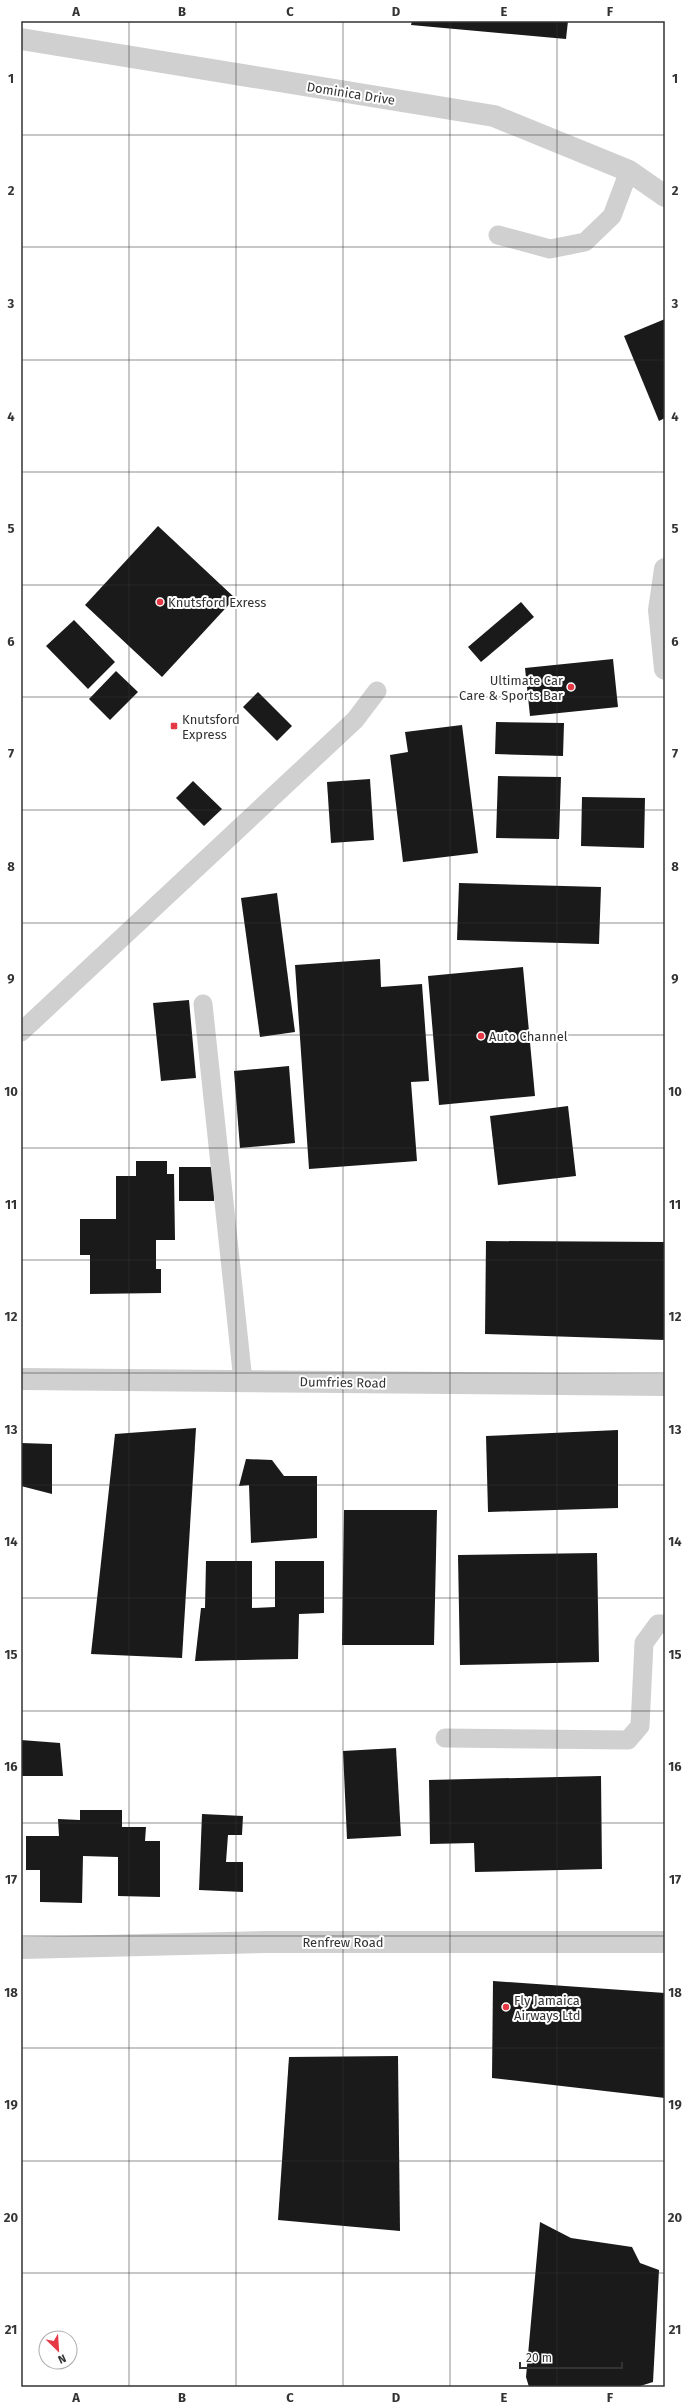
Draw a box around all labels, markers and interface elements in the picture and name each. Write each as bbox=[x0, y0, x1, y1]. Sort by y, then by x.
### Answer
text: A bbox=[71, 4, 80, 19]
text: B bbox=[178, 4, 186, 19]
text: C bbox=[286, 4, 294, 19]
text: D bbox=[392, 4, 401, 19]
text: E bbox=[501, 4, 508, 19]
text: F bbox=[607, 4, 614, 19]
text: 1 bbox=[8, 71, 14, 86]
text: 1 bbox=[672, 71, 678, 86]
street label: Dominica Drive bbox=[306, 79, 396, 108]
text: 2 bbox=[8, 183, 15, 198]
text: 2 bbox=[672, 183, 679, 198]
text: 3 bbox=[7, 296, 15, 311]
text: 3 bbox=[671, 296, 679, 311]
text: 4 bbox=[7, 409, 15, 424]
text: 4 bbox=[671, 409, 679, 424]
text: 5 bbox=[8, 521, 15, 536]
text: 5 bbox=[672, 521, 679, 536]
place label: Knutsford Exress bbox=[168, 595, 266, 610]
marker: Knutsford Exress bbox=[155, 597, 165, 607]
text: 6 bbox=[7, 634, 15, 649]
text: 6 bbox=[671, 634, 679, 649]
place label: Ultimate Car Care & Sports Bar bbox=[459, 673, 563, 703]
marker: Ultimate Car Care & Sports Bar bbox=[566, 682, 576, 692]
place label: Knutsford Express bbox=[182, 712, 240, 742]
marker: Knutsford Express bbox=[169, 721, 179, 731]
text: 7 bbox=[8, 746, 14, 761]
text: 7 bbox=[672, 746, 678, 761]
text: 8 bbox=[7, 859, 15, 874]
text: 8 bbox=[671, 859, 679, 874]
text: 9 bbox=[7, 971, 15, 986]
text: 9 bbox=[671, 971, 679, 986]
place label: Auto Channel bbox=[489, 1029, 568, 1044]
marker: Auto Channel bbox=[476, 1031, 486, 1041]
text: 10 bbox=[4, 1084, 18, 1099]
text: 10 bbox=[668, 1084, 682, 1099]
text: 11 bbox=[5, 1197, 17, 1212]
text: 11 bbox=[669, 1197, 681, 1212]
text: 12 bbox=[5, 1309, 18, 1324]
text: 12 bbox=[669, 1309, 682, 1324]
street label: Dumfries Road bbox=[300, 1374, 386, 1391]
text: 13 bbox=[5, 1422, 18, 1437]
text: 13 bbox=[669, 1422, 682, 1437]
text: 14 bbox=[4, 1534, 18, 1549]
text: 14 bbox=[668, 1534, 682, 1549]
text: 15 bbox=[4, 1647, 18, 1662]
text: 15 bbox=[668, 1647, 682, 1662]
text: 16 bbox=[4, 1759, 18, 1774]
text: 16 bbox=[668, 1759, 682, 1774]
text: 17 bbox=[5, 1872, 17, 1887]
text: 17 bbox=[669, 1872, 681, 1887]
street label: Renfrew Road bbox=[302, 1935, 384, 1950]
text: 18 bbox=[4, 1985, 18, 2000]
text: 18 bbox=[668, 1985, 682, 2000]
place label: Fly Jamaica Airways Ltd bbox=[514, 1993, 580, 2023]
marker: Fly Jamaica Airways Ltd bbox=[501, 2002, 511, 2012]
text: 19 bbox=[4, 2097, 18, 2112]
text: 19 bbox=[668, 2097, 682, 2112]
text: 20 bbox=[4, 2210, 19, 2225]
text: 20 bbox=[668, 2210, 683, 2225]
text: 21 bbox=[5, 2322, 17, 2337]
text: 21 bbox=[669, 2322, 681, 2337]
north arrow bbox=[38, 2330, 78, 2370]
scale bar bbox=[520, 2344, 622, 2370]
text: N bbox=[56, 2351, 68, 2366]
text: 20 m bbox=[526, 2351, 552, 2365]
text: A bbox=[71, 2390, 80, 2405]
text: B bbox=[178, 2390, 186, 2405]
text: C bbox=[286, 2390, 294, 2405]
text: D bbox=[392, 2390, 401, 2405]
text: E bbox=[501, 2390, 508, 2405]
text: F bbox=[607, 2390, 614, 2405]

